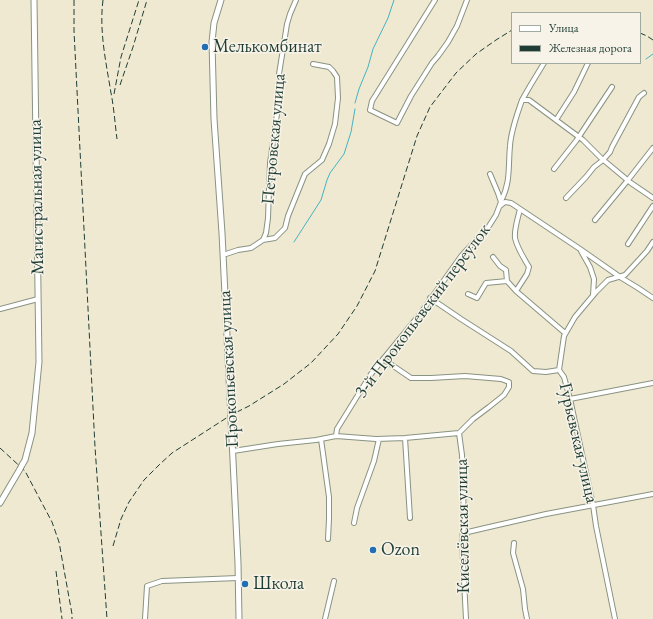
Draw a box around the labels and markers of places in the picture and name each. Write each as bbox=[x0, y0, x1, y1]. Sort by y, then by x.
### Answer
place label: Мелькомбинат bbox=[213, 36, 322, 58]
marker: Мелькомбинат bbox=[200, 42, 210, 52]
place label: Ozon bbox=[381, 539, 420, 561]
marker: Ozon bbox=[368, 545, 378, 555]
place label: Школа bbox=[253, 573, 304, 595]
marker: Школа bbox=[240, 579, 250, 589]

